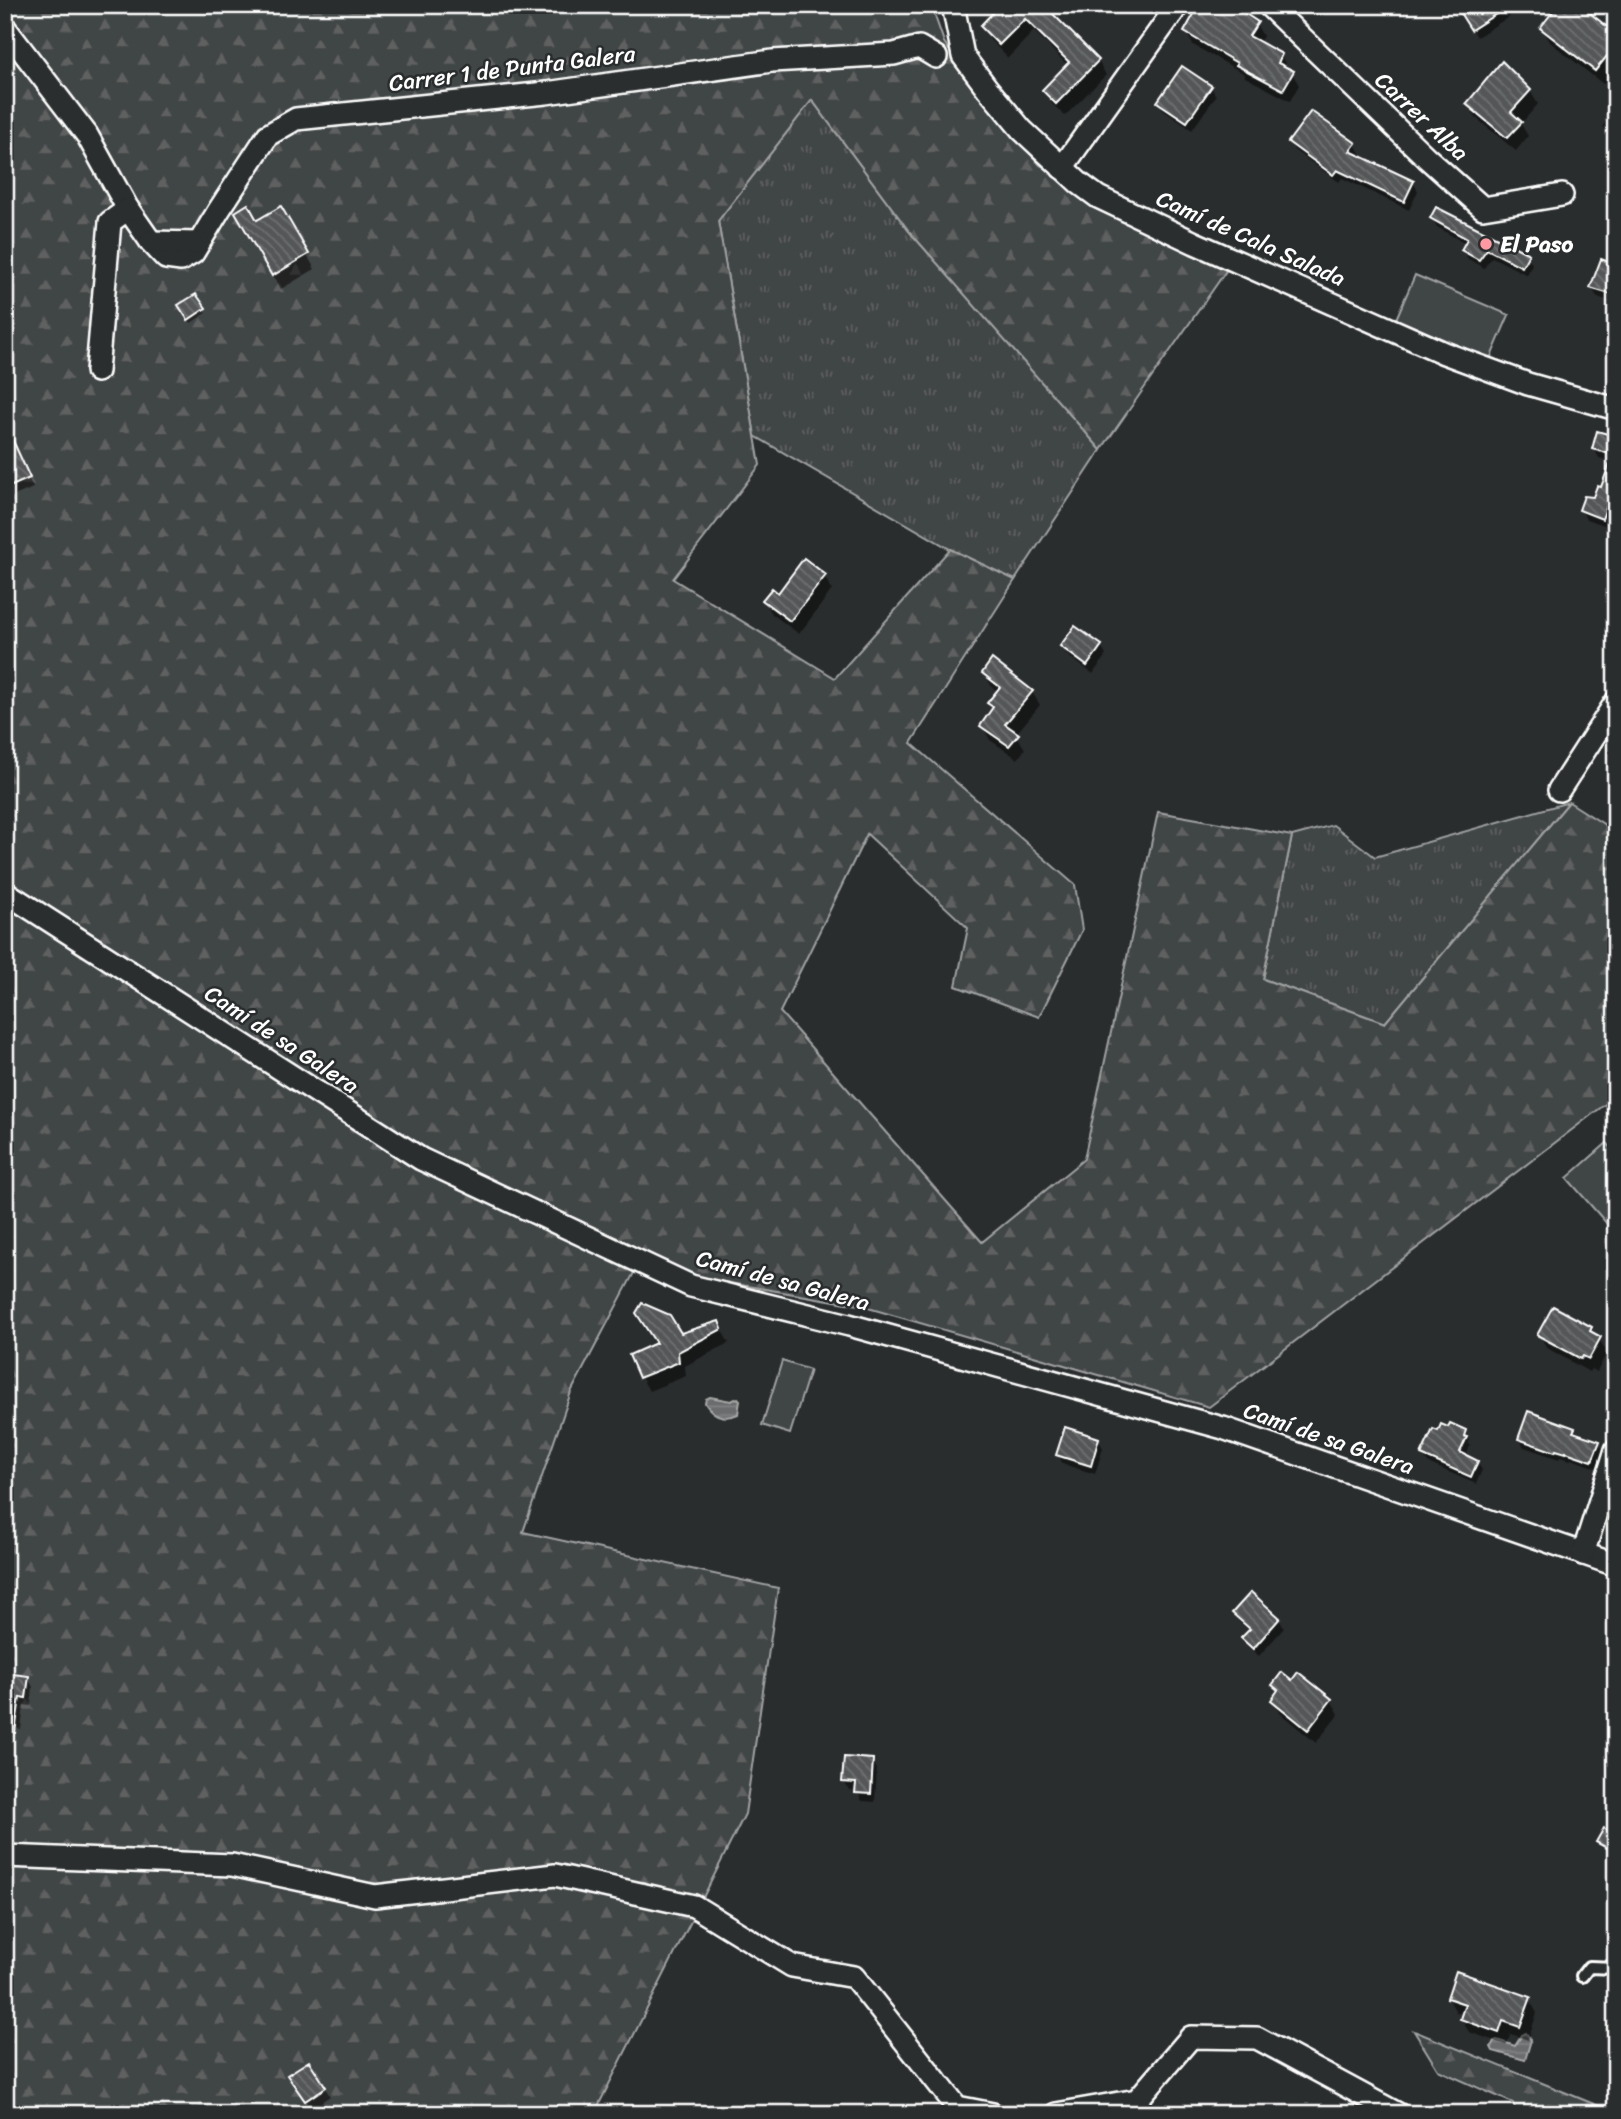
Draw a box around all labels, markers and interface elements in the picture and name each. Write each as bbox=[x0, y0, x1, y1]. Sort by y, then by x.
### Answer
street label: Carrer 1 de Punta Galera bbox=[387, 33, 638, 104]
street label: Carrer Alba bbox=[1365, 61, 1479, 172]
street label: Camí de Cala Salada bbox=[1149, 178, 1352, 299]
place label: El Paso bbox=[1500, 224, 1573, 265]
marker: El Paso bbox=[1478, 236, 1494, 252]
street label: Camí de sa Galera bbox=[196, 974, 368, 1105]
street label: Camí de sa Galera bbox=[692, 1238, 875, 1323]
street label: Camí de sa Galera bbox=[1238, 1390, 1420, 1487]

